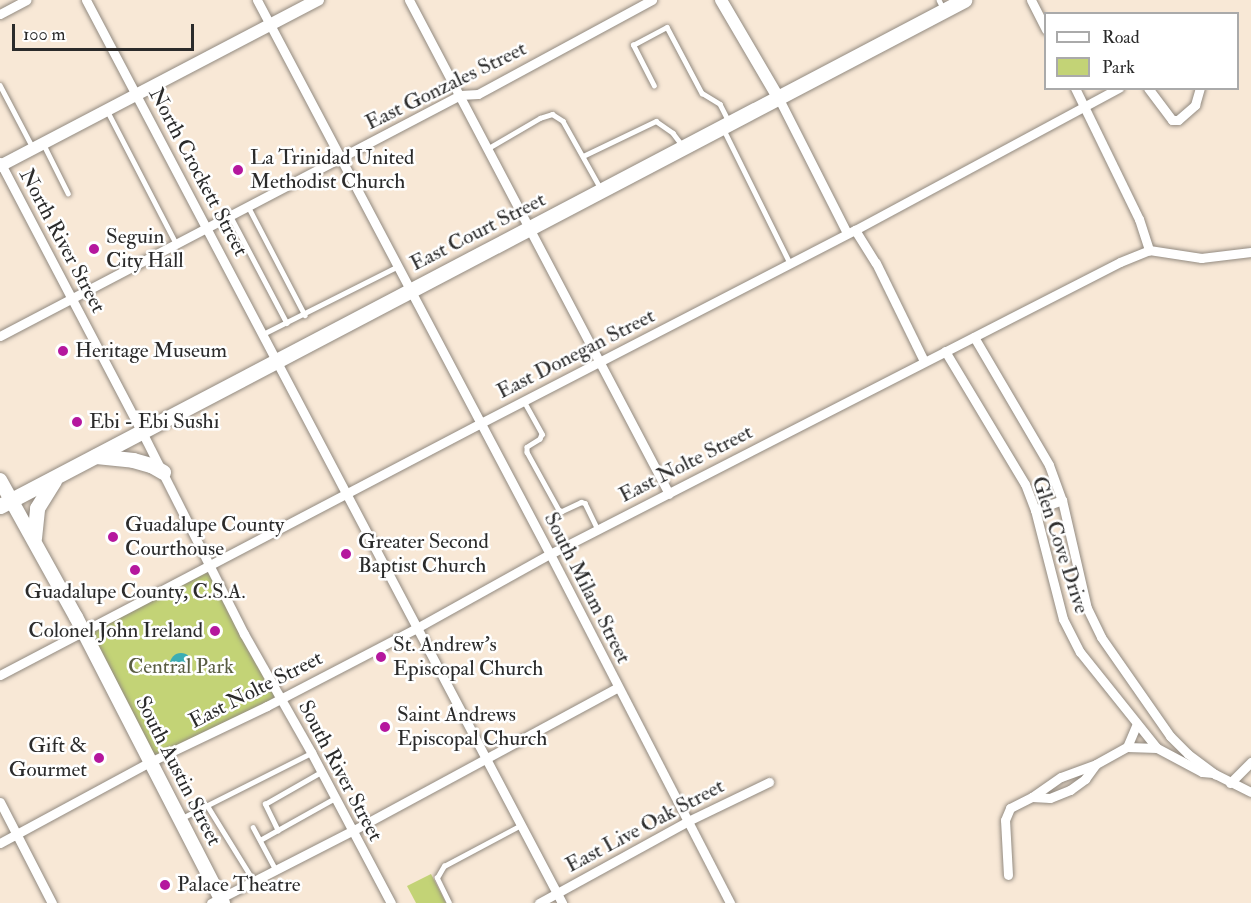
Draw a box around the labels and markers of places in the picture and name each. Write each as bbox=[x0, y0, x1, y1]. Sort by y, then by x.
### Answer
place label: La Trinidad United Methodist Church bbox=[250, 145, 414, 195]
marker: La Trinidad United Methodist Church bbox=[231, 163, 245, 177]
place label: Seguin City Hall bbox=[106, 224, 184, 274]
marker: Seguin City Hall bbox=[87, 242, 101, 256]
place label: Heritage Museum bbox=[75, 338, 227, 364]
marker: Heritage Museum bbox=[56, 344, 70, 358]
place label: Ebi - Ebi Sushi bbox=[89, 409, 219, 435]
marker: Ebi - Ebi Sushi bbox=[70, 415, 84, 429]
place label: Guadalupe County Courthouse bbox=[125, 512, 284, 562]
place label: Greater Second Baptist Church bbox=[358, 529, 489, 579]
marker: Guadalupe County Courthouse bbox=[106, 530, 120, 544]
marker: Greater Second Baptist Church bbox=[339, 547, 353, 561]
marker: Guadalupe County, C.S.A. bbox=[128, 563, 142, 577]
place label: Guadalupe County, C.S.A. bbox=[25, 579, 245, 605]
place label: Colonel John Ireland bbox=[28, 618, 203, 644]
marker: Colonel John Ireland bbox=[208, 624, 222, 638]
place label: St. Andrew's Episcopal Church bbox=[393, 632, 543, 682]
marker: St. Andrew's Episcopal Church bbox=[374, 650, 388, 664]
place label: Saint Andrews Episcopal Church bbox=[397, 702, 547, 752]
marker: Saint Andrews Episcopal Church bbox=[378, 720, 392, 734]
place label: Gift & Gourmet bbox=[9, 733, 87, 783]
marker: Gift & Gourmet bbox=[92, 751, 106, 765]
place label: Palace Theatre bbox=[177, 872, 300, 898]
marker: Palace Theatre bbox=[158, 878, 172, 892]

